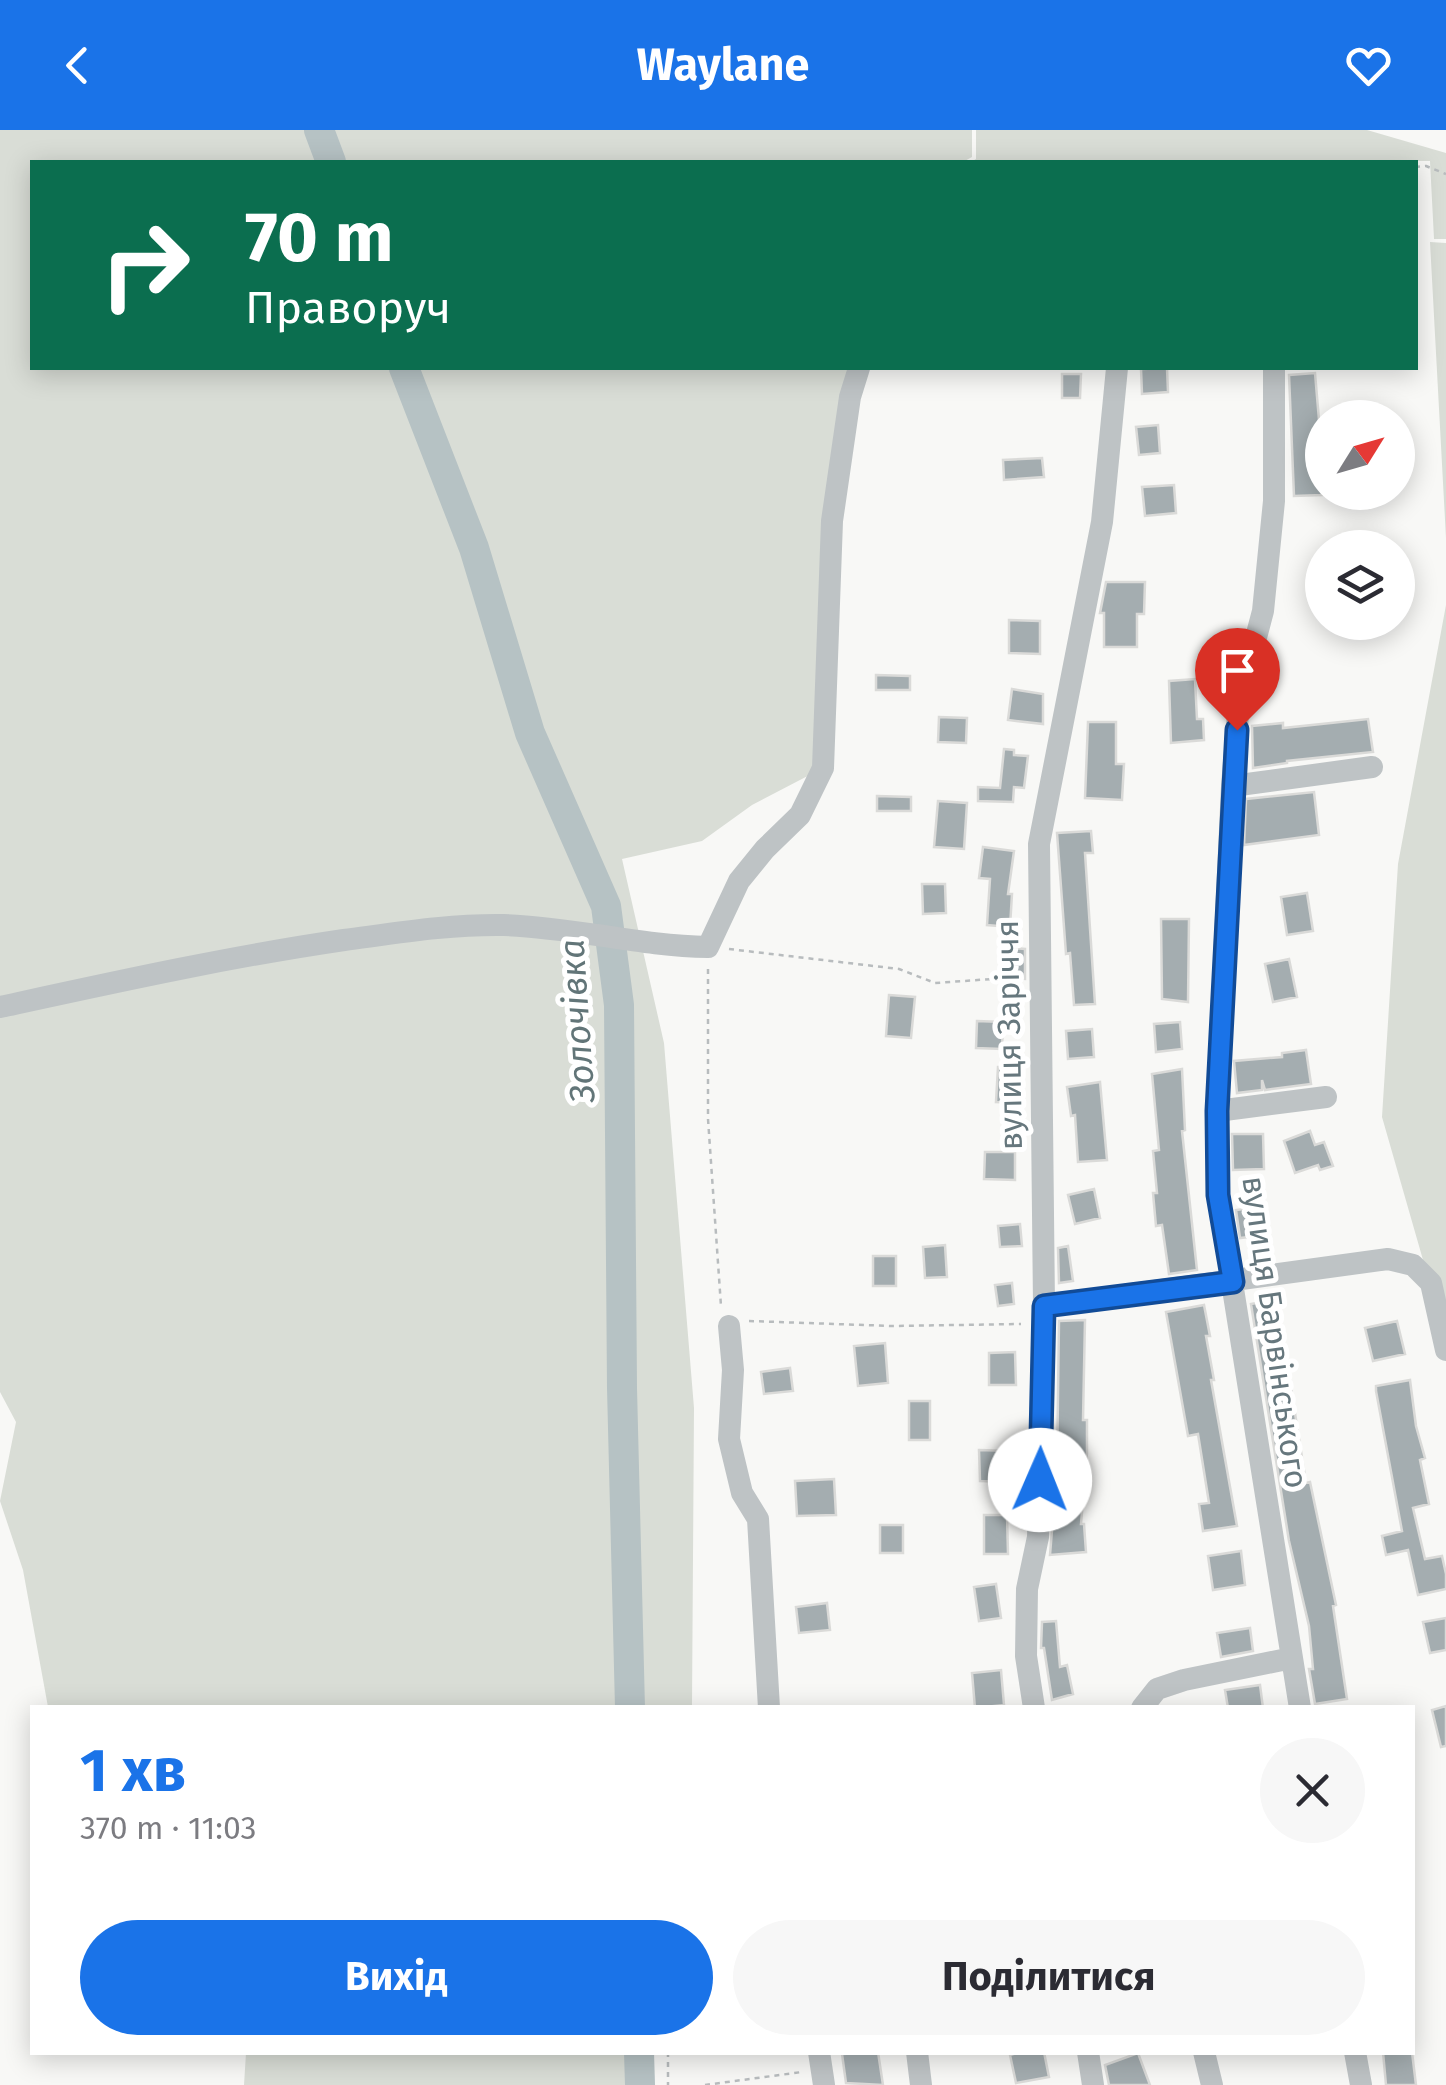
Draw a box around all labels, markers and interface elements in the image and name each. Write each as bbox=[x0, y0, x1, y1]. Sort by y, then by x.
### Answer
icon: back bbox=[50, 38, 105, 93]
text: Waylane bbox=[637, 38, 809, 92]
icon: heart bbox=[1341, 38, 1396, 93]
text: 70 m bbox=[245, 196, 394, 280]
icon: right bbox=[80, 200, 210, 330]
text: Праворуч bbox=[245, 281, 451, 335]
north arrow bbox=[1305, 400, 1415, 510]
map controls bbox=[1305, 400, 1415, 640]
button: layers bbox=[1305, 530, 1415, 640]
pin bbox=[1195, 628, 1280, 731]
icon: arrive bbox=[1210, 643, 1265, 698]
street label: вулиця Заріччя bbox=[988, 919, 1030, 1151]
water label: Золочівка bbox=[550, 938, 604, 1105]
street label: вулиця Барвінського bbox=[1234, 1173, 1316, 1491]
position arrow bbox=[988, 1428, 1092, 1532]
text: 1 хв bbox=[80, 1735, 186, 1807]
button: close bbox=[1260, 1738, 1365, 1843]
text: 370 m · 11:03 bbox=[80, 1809, 256, 1847]
button: Вихід bbox=[80, 1920, 713, 2035]
button: Поділитися bbox=[733, 1920, 1365, 2035]

